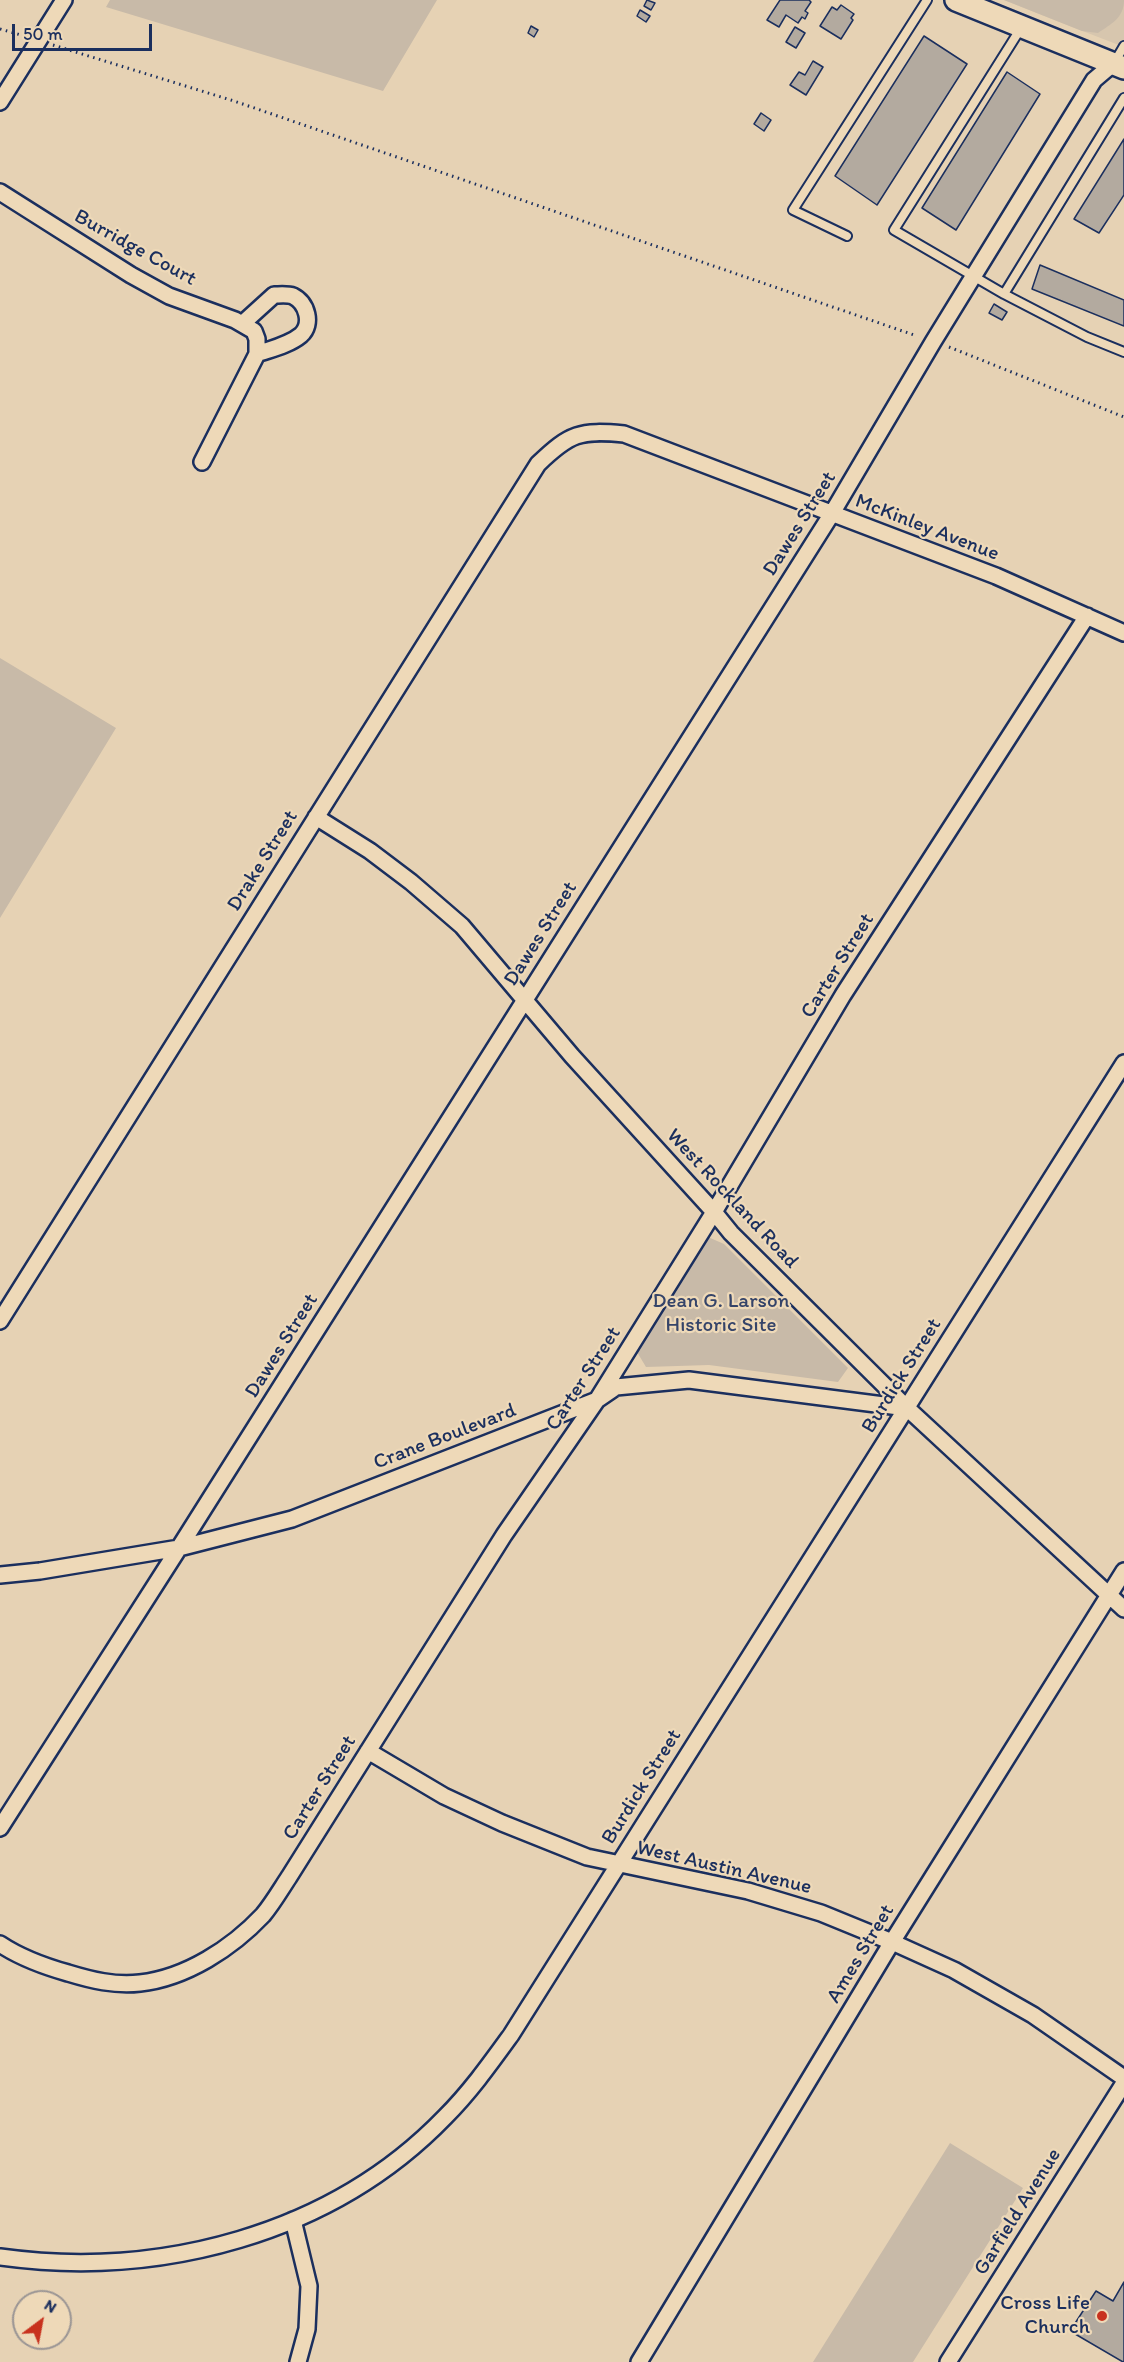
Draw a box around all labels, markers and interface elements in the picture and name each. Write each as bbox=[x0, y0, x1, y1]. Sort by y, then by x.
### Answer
scale bar bbox=[15, 12, 154, 50]
text: 50 m bbox=[23, 23, 63, 45]
street label: Burridge Court bbox=[70, 204, 200, 292]
street label: Dawes Street bbox=[758, 467, 842, 581]
street label: McKinley Avenue bbox=[851, 489, 1003, 567]
street label: Drake Street bbox=[222, 806, 304, 916]
street label: Dawes Street bbox=[499, 877, 583, 991]
street label: Carter Street bbox=[796, 909, 880, 1023]
street label: West Rockland Road bbox=[661, 1124, 803, 1274]
street label: Dawes Street bbox=[240, 1289, 324, 1403]
park label: Dean G. Larson Historic Site bbox=[652, 1289, 790, 1339]
street label: Burdick Street bbox=[857, 1314, 947, 1438]
street label: Carter Street bbox=[541, 1322, 627, 1436]
street label: Crane Boulevard bbox=[370, 1398, 520, 1476]
street label: Burdick Street bbox=[597, 1725, 687, 1849]
street label: Carter Street bbox=[278, 1731, 362, 1845]
street label: West Austin Avenue bbox=[634, 1836, 814, 1900]
street label: Ames Street bbox=[822, 1900, 900, 2008]
street label: Garfield Avenue bbox=[969, 2144, 1067, 2280]
north arrow bbox=[12, 2290, 72, 2350]
place label: Cross Life Church bbox=[1000, 2291, 1090, 2341]
text: N bbox=[41, 2295, 60, 2317]
marker: Cross Life Church bbox=[1095, 2309, 1109, 2323]

